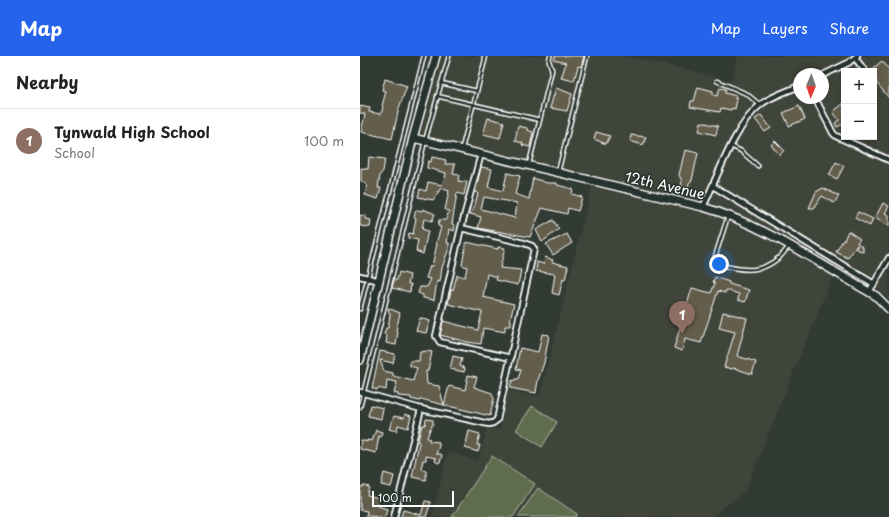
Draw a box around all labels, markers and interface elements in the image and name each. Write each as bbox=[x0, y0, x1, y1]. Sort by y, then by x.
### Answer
text: Map bbox=[20, 14, 62, 42]
text: Map bbox=[711, 18, 741, 39]
text: Layers bbox=[763, 18, 808, 39]
text: Share bbox=[830, 18, 869, 39]
north arrow bbox=[793, 68, 829, 104]
map controls bbox=[841, 68, 877, 140]
button: + bbox=[841, 68, 877, 104]
text: Nearby bbox=[16, 69, 78, 95]
button: − bbox=[841, 104, 877, 140]
text: Tynwald High School bbox=[54, 120, 210, 143]
text: 1 bbox=[26, 131, 32, 150]
text: 100 m bbox=[304, 131, 344, 150]
text: School bbox=[54, 143, 95, 162]
street label: 12th Avenue bbox=[623, 166, 707, 204]
your location bbox=[709, 254, 729, 274]
pin: 1 bbox=[669, 301, 695, 334]
scale bar bbox=[372, 489, 454, 508]
text: 100 m bbox=[378, 489, 412, 506]

